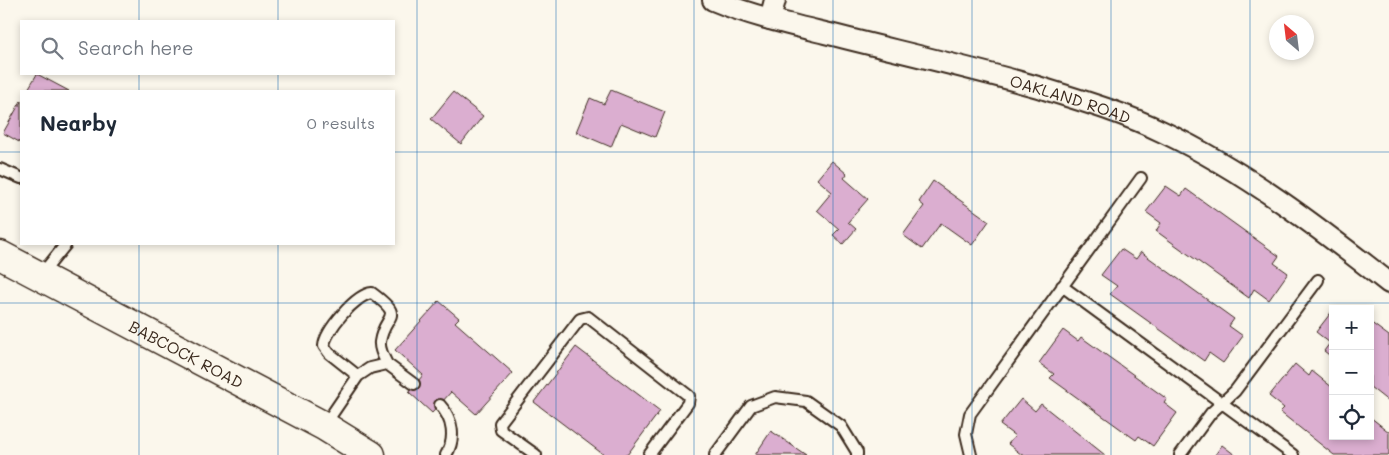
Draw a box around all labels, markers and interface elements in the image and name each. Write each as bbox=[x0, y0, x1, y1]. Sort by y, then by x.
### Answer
north arrow bbox=[1269, 15, 1314, 60]
search box bbox=[20, 20, 395, 75]
icon: search bbox=[38, 34, 66, 62]
text: Search here bbox=[78, 35, 194, 60]
street label: OAKLAND ROAD bbox=[1008, 69, 1134, 128]
text: Nearby bbox=[40, 109, 117, 136]
text: 0 results bbox=[307, 112, 375, 133]
map controls bbox=[1329, 305, 1374, 440]
button: + bbox=[1329, 305, 1374, 350]
street label: BABCOCK ROAD bbox=[126, 315, 247, 392]
button: − bbox=[1329, 350, 1374, 395]
button: locate bbox=[1329, 395, 1374, 440]

